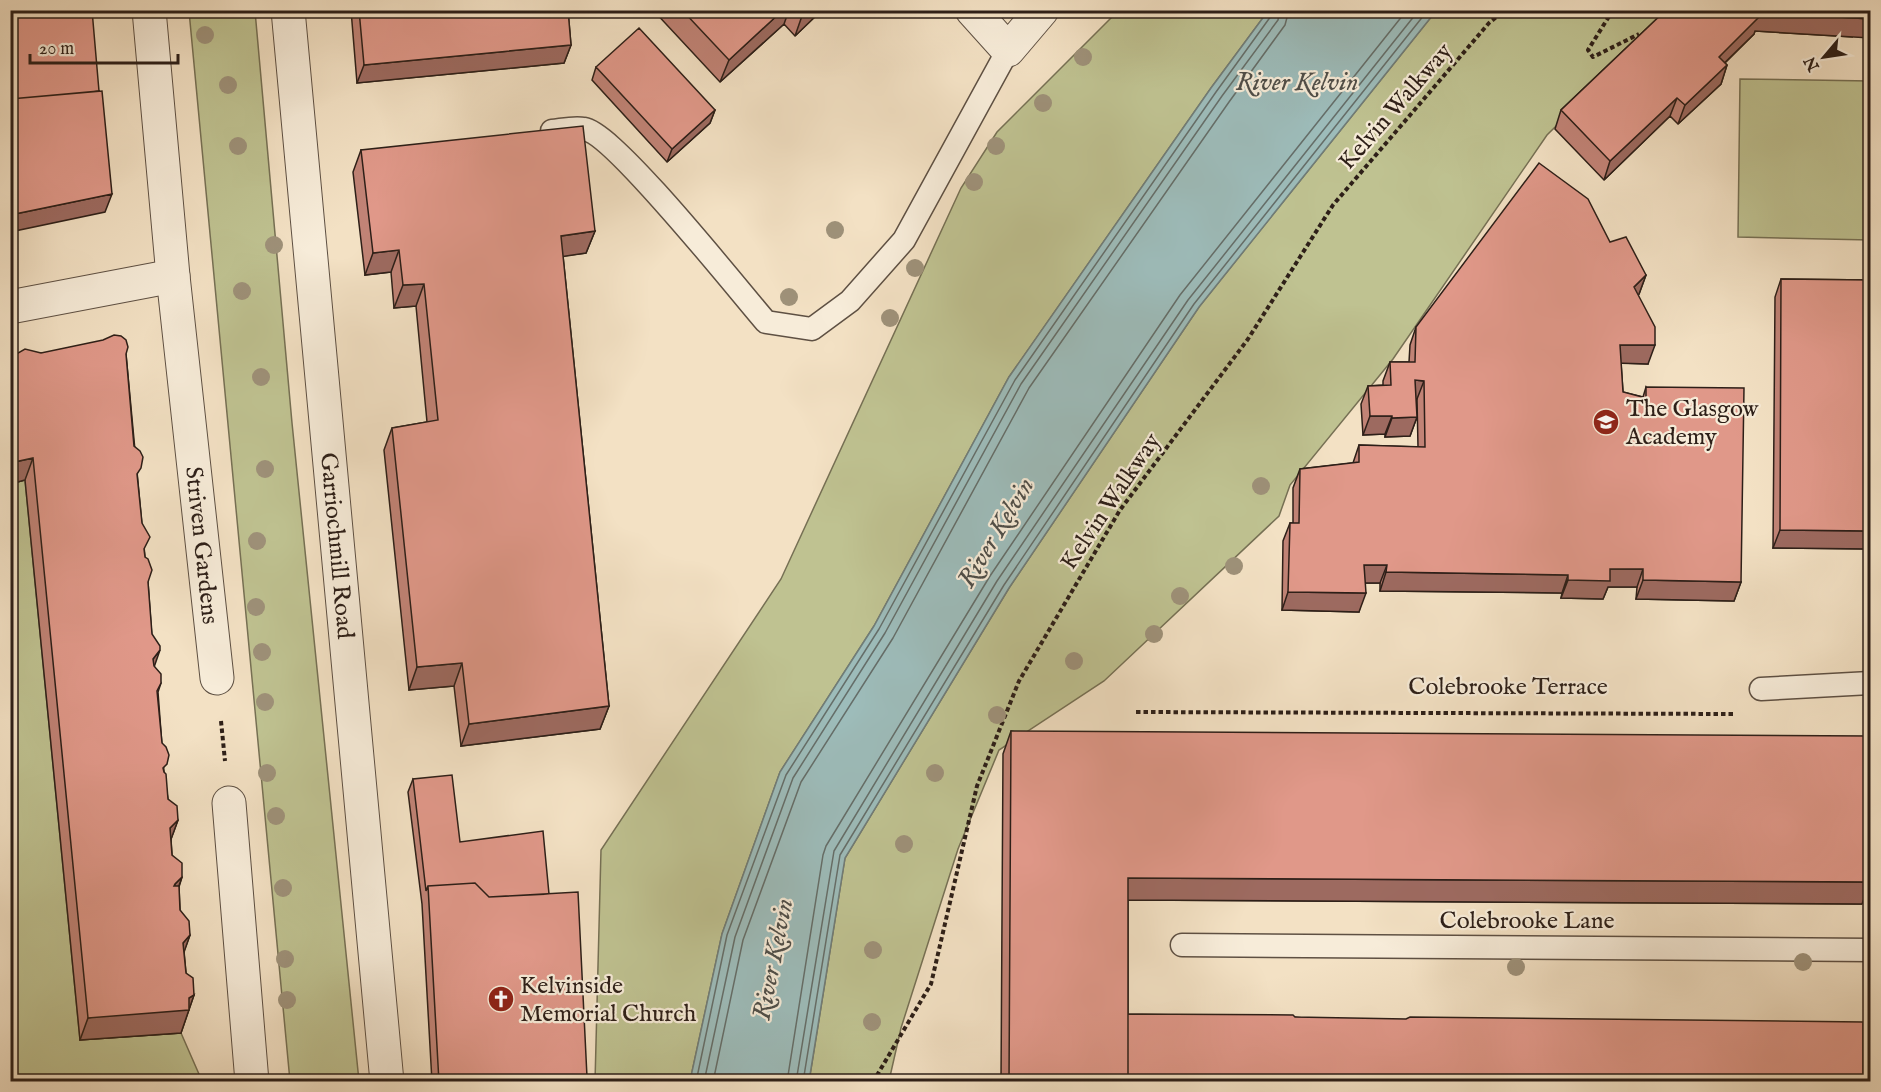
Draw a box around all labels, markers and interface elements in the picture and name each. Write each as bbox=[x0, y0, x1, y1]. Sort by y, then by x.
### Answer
scale bar bbox=[30, 27, 178, 65]
north arrow bbox=[1794, 27, 1854, 87]
street label: Kelvin Walkway bbox=[1332, 37, 1460, 177]
text: 20 m bbox=[39, 38, 74, 61]
text: N bbox=[1800, 52, 1825, 75]
water label: River Kelvin bbox=[1235, 66, 1359, 99]
place label: The Glasgow Academy bbox=[1625, 394, 1760, 453]
school or university icon: The Glasgow Academy bbox=[1591, 407, 1621, 437]
street label: Kelvin Walkway bbox=[1054, 427, 1168, 576]
street label: Garriochmill Road bbox=[312, 451, 360, 641]
street label: Striven Gardens bbox=[177, 465, 225, 626]
water label: River Kelvin bbox=[950, 472, 1042, 594]
street label: Colebrooke Terrace bbox=[1408, 672, 1608, 703]
water label: River Kelvin bbox=[746, 896, 801, 1023]
street label: Colebrooke Lane bbox=[1440, 906, 1614, 937]
place label: Kelvinside Memorial Church bbox=[520, 971, 696, 1030]
church icon: Kelvinside Memorial Church bbox=[486, 984, 516, 1014]

